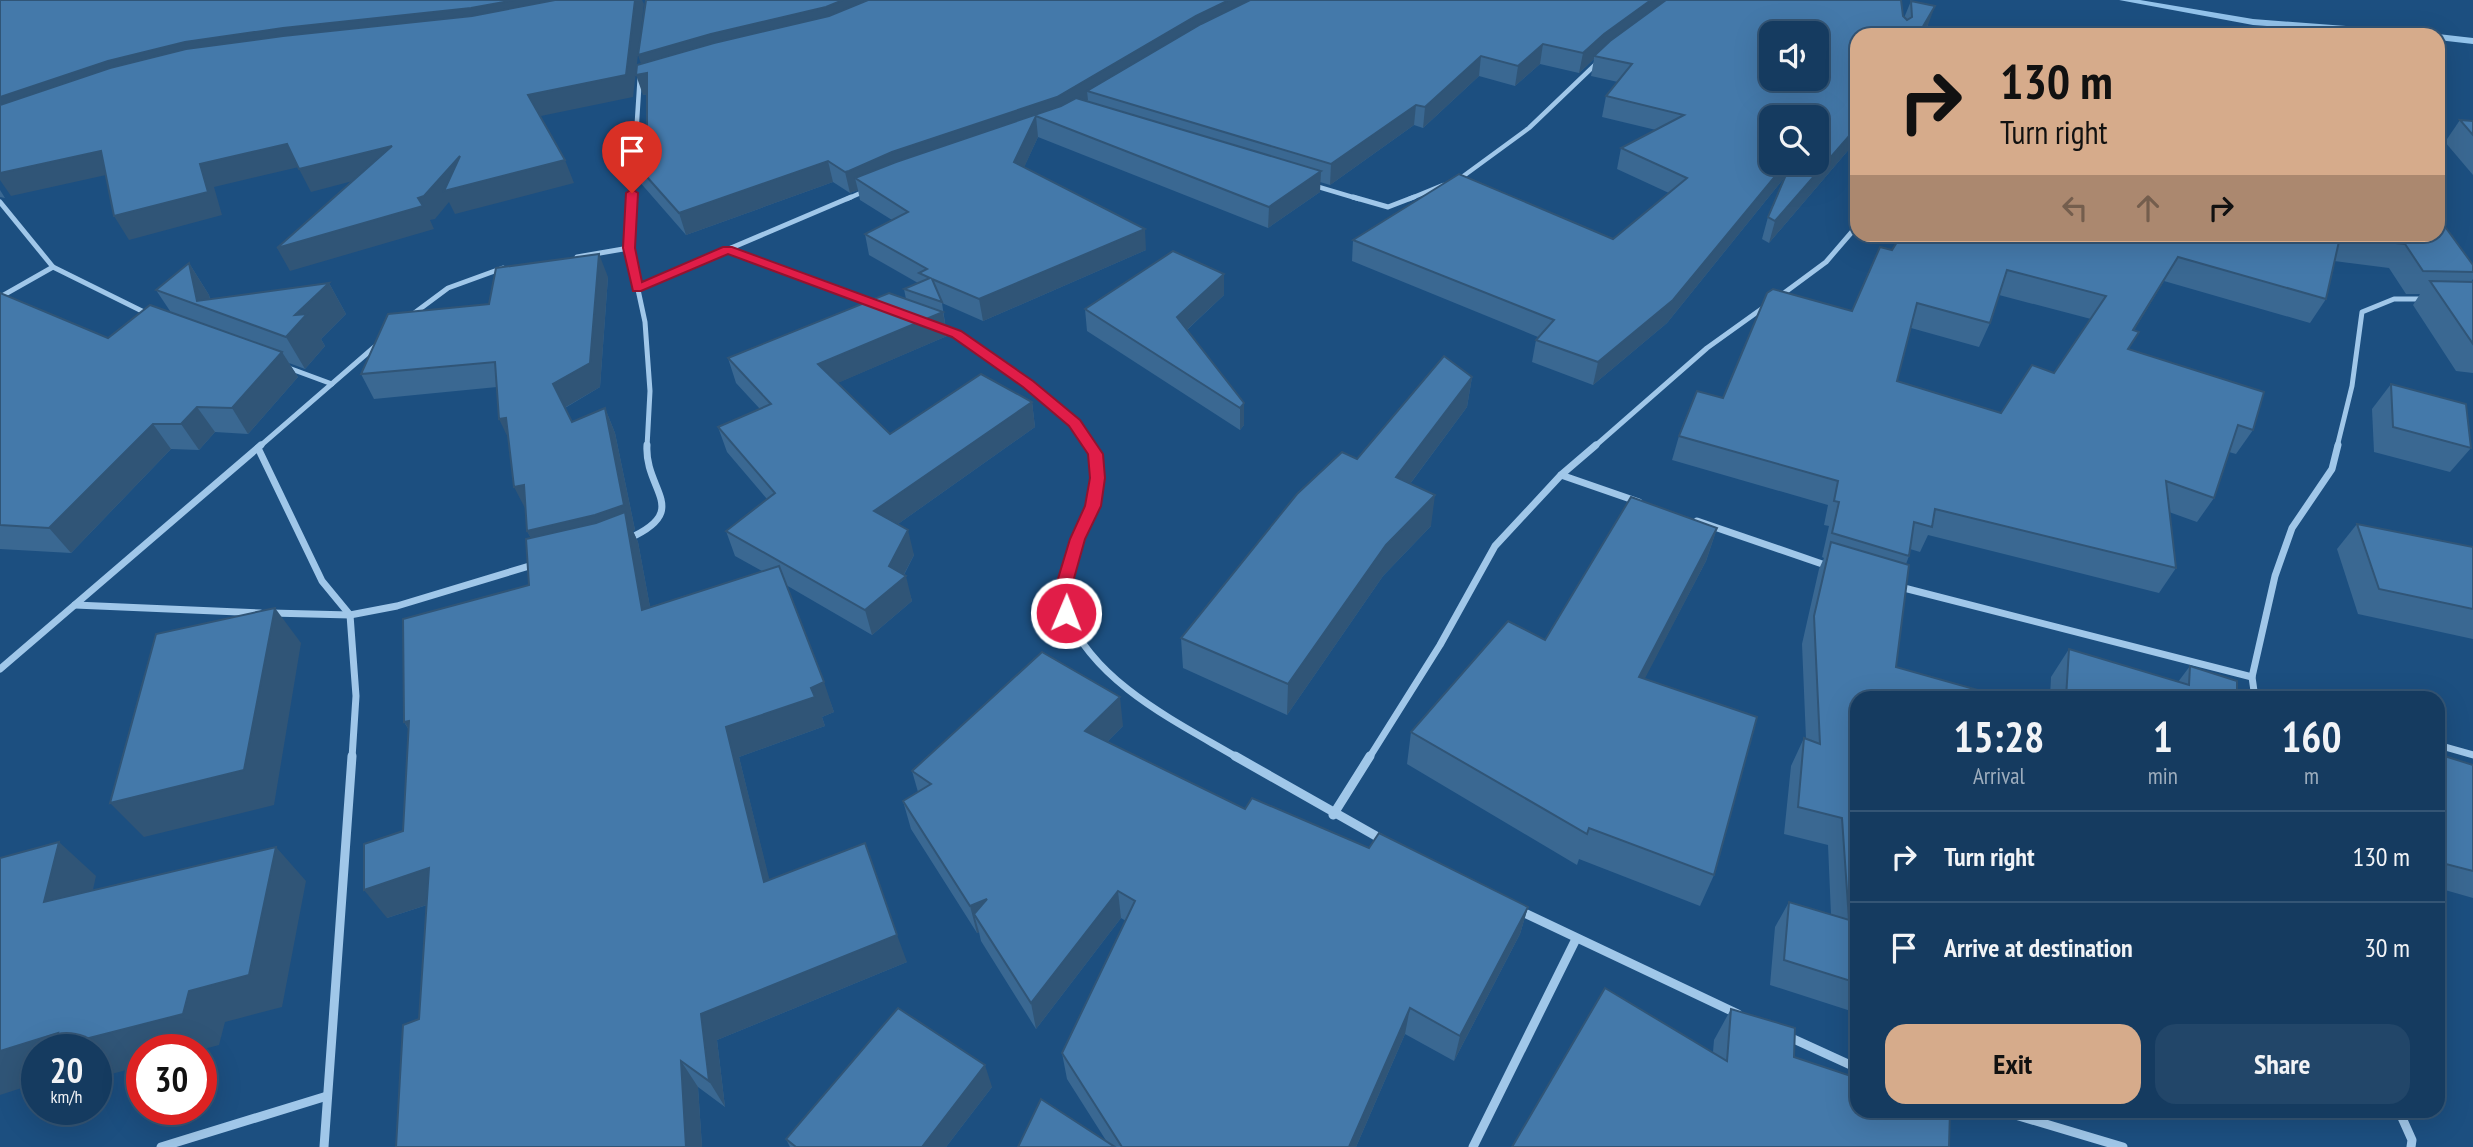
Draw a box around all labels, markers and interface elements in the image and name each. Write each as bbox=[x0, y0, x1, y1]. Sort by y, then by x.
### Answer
map controls bbox=[1759, 21, 1829, 175]
button: sound bbox=[1759, 21, 1829, 91]
text: 130 m bbox=[2000, 49, 2113, 113]
icon: right bbox=[1885, 56, 1976, 147]
button: search bbox=[1759, 105, 1829, 175]
text: Turn right bbox=[2000, 111, 2108, 153]
pin bbox=[602, 121, 662, 193]
icon: arrive bbox=[613, 132, 651, 170]
icon: left bbox=[2056, 189, 2094, 227]
icon: ahead bbox=[2129, 189, 2167, 227]
icon: right bbox=[2202, 189, 2240, 227]
position arrow bbox=[1029, 576, 1103, 650]
text: 15:28 bbox=[1953, 709, 2044, 764]
text: 1 bbox=[2153, 709, 2173, 764]
text: 160 bbox=[2281, 709, 2342, 764]
text: Arrival bbox=[1973, 761, 2025, 790]
text: min bbox=[2148, 761, 2178, 790]
text: m bbox=[2304, 761, 2319, 790]
icon: right bbox=[1885, 838, 1923, 876]
text: Turn right bbox=[1944, 840, 2035, 873]
text: 130 m bbox=[2352, 840, 2410, 873]
icon: arrive bbox=[1885, 929, 1923, 967]
text: Arrive at destination bbox=[1944, 931, 2133, 964]
text: 30 m bbox=[2364, 931, 2410, 964]
button: Exit bbox=[1885, 1024, 2141, 1104]
button: Share bbox=[2155, 1024, 2410, 1104]
speed limit sign: 30 bbox=[126, 1034, 217, 1125]
text: 20 bbox=[50, 1047, 83, 1093]
text: km/h bbox=[51, 1085, 82, 1108]

